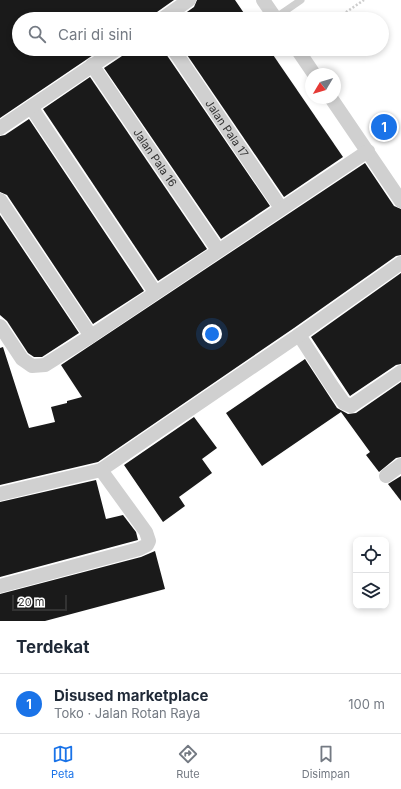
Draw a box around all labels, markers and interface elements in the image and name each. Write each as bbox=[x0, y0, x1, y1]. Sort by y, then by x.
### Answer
search box bbox=[12, 12, 389, 56]
icon: search bbox=[26, 23, 48, 45]
text: Cari di sini bbox=[58, 25, 132, 44]
north arrow bbox=[305, 68, 341, 104]
street label: Jalan Pala 17 bbox=[202, 97, 252, 160]
pin: 1 bbox=[371, 112, 397, 142]
street label: Jalan Pala 16 bbox=[130, 126, 180, 190]
your location bbox=[202, 324, 222, 344]
map controls bbox=[353, 537, 389, 609]
button: locate bbox=[353, 537, 389, 573]
button: layers bbox=[353, 573, 389, 609]
scale bar bbox=[12, 593, 67, 612]
text: 20 m bbox=[18, 595, 44, 609]
text: Terdekat bbox=[16, 637, 89, 657]
text: Disused marketplace bbox=[54, 686, 209, 705]
text: 1 bbox=[26, 696, 32, 712]
text: 100 m bbox=[348, 696, 385, 712]
text: Toko · Jalan Rotan Raya bbox=[54, 705, 200, 721]
tab: Peta bbox=[51, 743, 74, 781]
tab: Rute bbox=[176, 743, 200, 781]
tab: Disimpan bbox=[302, 743, 350, 781]

